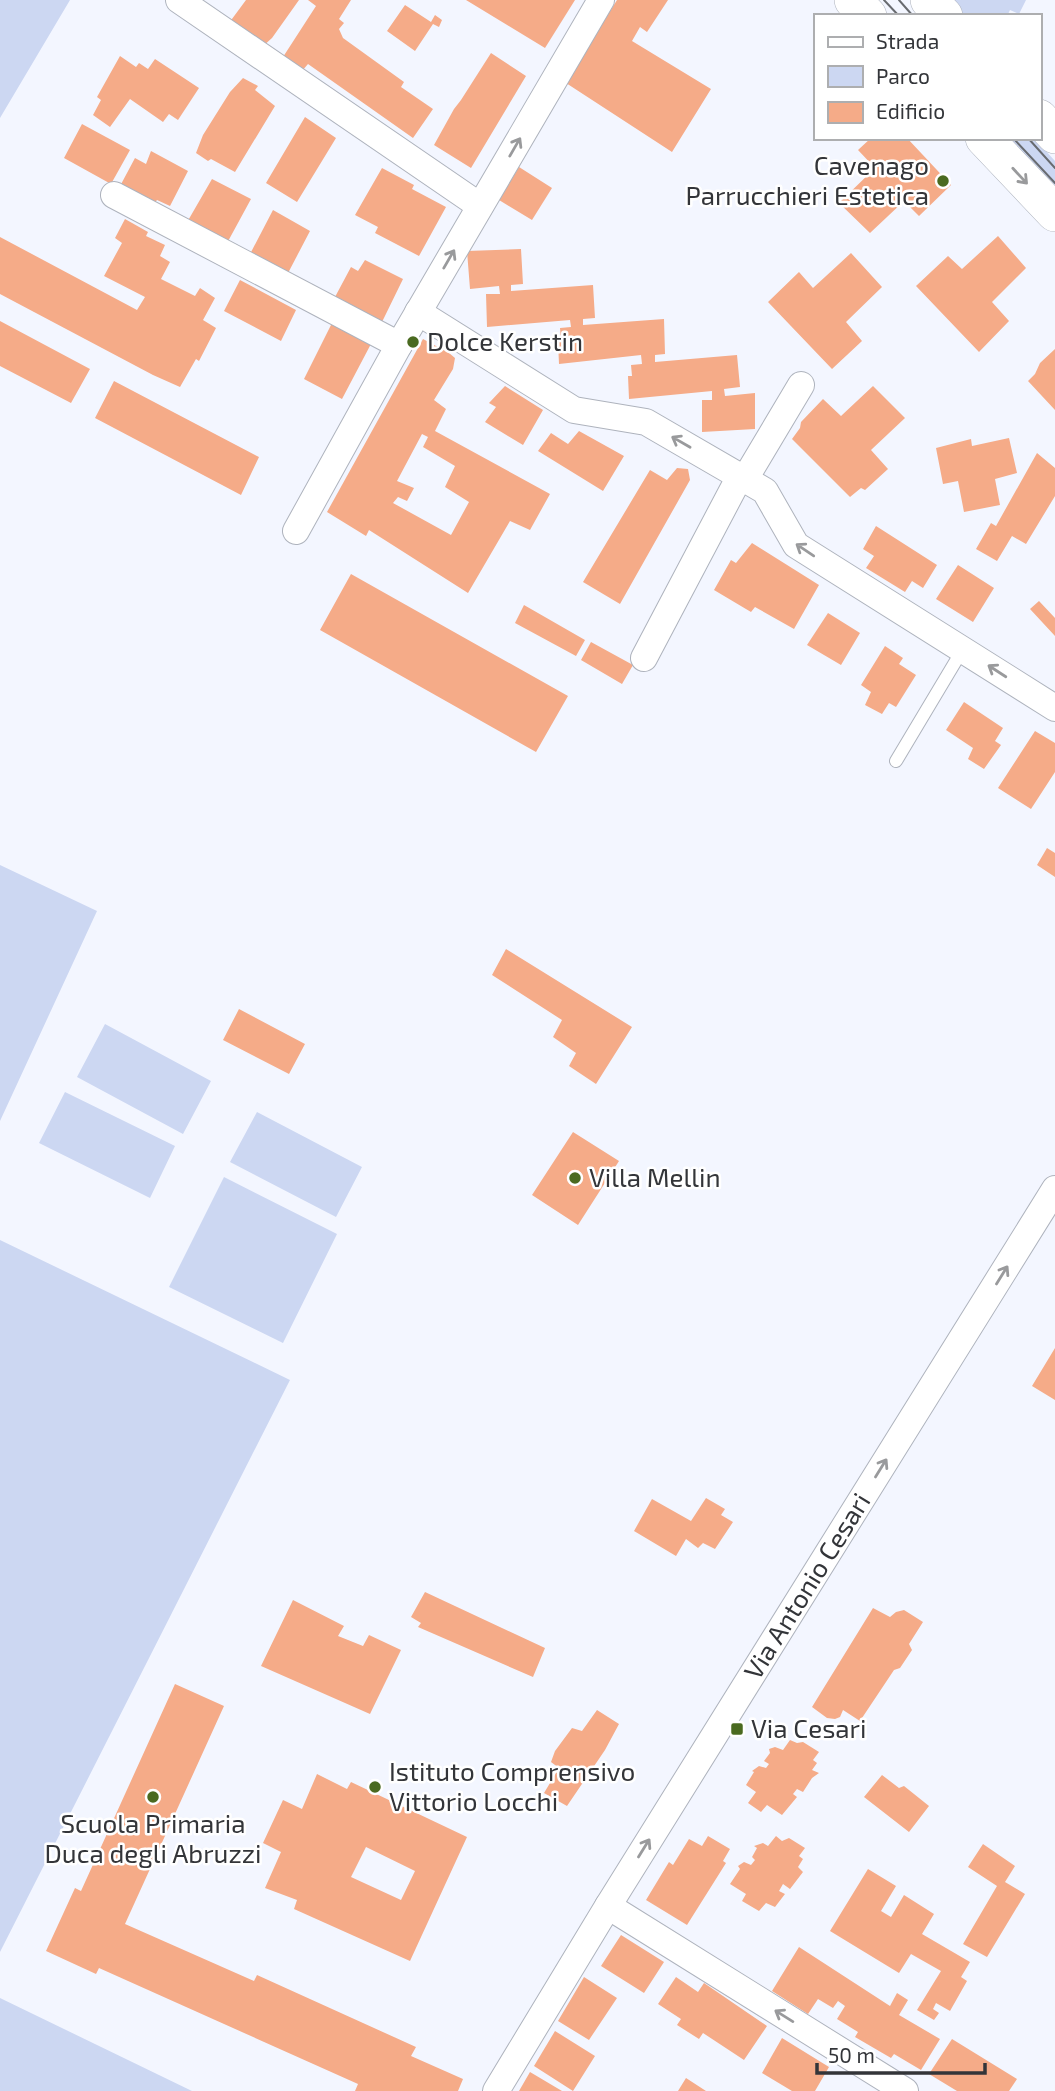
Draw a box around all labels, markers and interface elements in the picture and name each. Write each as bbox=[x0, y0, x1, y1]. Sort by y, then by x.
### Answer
legend bbox=[814, 14, 1041, 140]
text: Strada bbox=[876, 28, 939, 53]
text: Parco bbox=[876, 63, 930, 88]
text: Edificio bbox=[876, 98, 945, 123]
one-way arrow bbox=[508, 137, 522, 157]
place label: Cavenago Parrucchieri Estetica bbox=[685, 149, 929, 210]
one-way arrow bbox=[1011, 167, 1028, 184]
marker: Cavenago Parrucchieri Estetica bbox=[935, 173, 951, 189]
one-way arrow bbox=[442, 250, 456, 270]
place label: Dolce Kerstin bbox=[427, 325, 583, 356]
marker: Dolce Kerstin bbox=[405, 334, 421, 350]
one-way arrow bbox=[671, 435, 691, 449]
one-way arrow bbox=[796, 543, 815, 557]
one-way arrow bbox=[988, 663, 1008, 677]
place label: Villa Mellin bbox=[589, 1161, 721, 1192]
marker: Villa Mellin bbox=[567, 1170, 583, 1186]
one-way arrow bbox=[994, 1266, 1009, 1285]
one-way arrow bbox=[874, 1459, 889, 1478]
street label: Via Antonio Cesari bbox=[737, 1487, 876, 1684]
place label: Via Cesari bbox=[751, 1712, 867, 1743]
marker: Via Cesari bbox=[729, 1721, 745, 1737]
place label: Istituto Comprensivo Vittorio Locchi bbox=[389, 1755, 635, 1816]
marker: Istituto Comprensivo Vittorio Locchi bbox=[367, 1779, 383, 1795]
marker: Scuola Primaria Duca degli Abruzzi bbox=[145, 1789, 161, 1805]
place label: Scuola Primaria Duca degli Abruzzi bbox=[45, 1807, 261, 1868]
one-way arrow bbox=[638, 1839, 652, 1859]
one-way arrow bbox=[775, 2009, 795, 2023]
scale bar bbox=[817, 2032, 985, 2076]
text: 50 m bbox=[828, 2042, 875, 2067]

